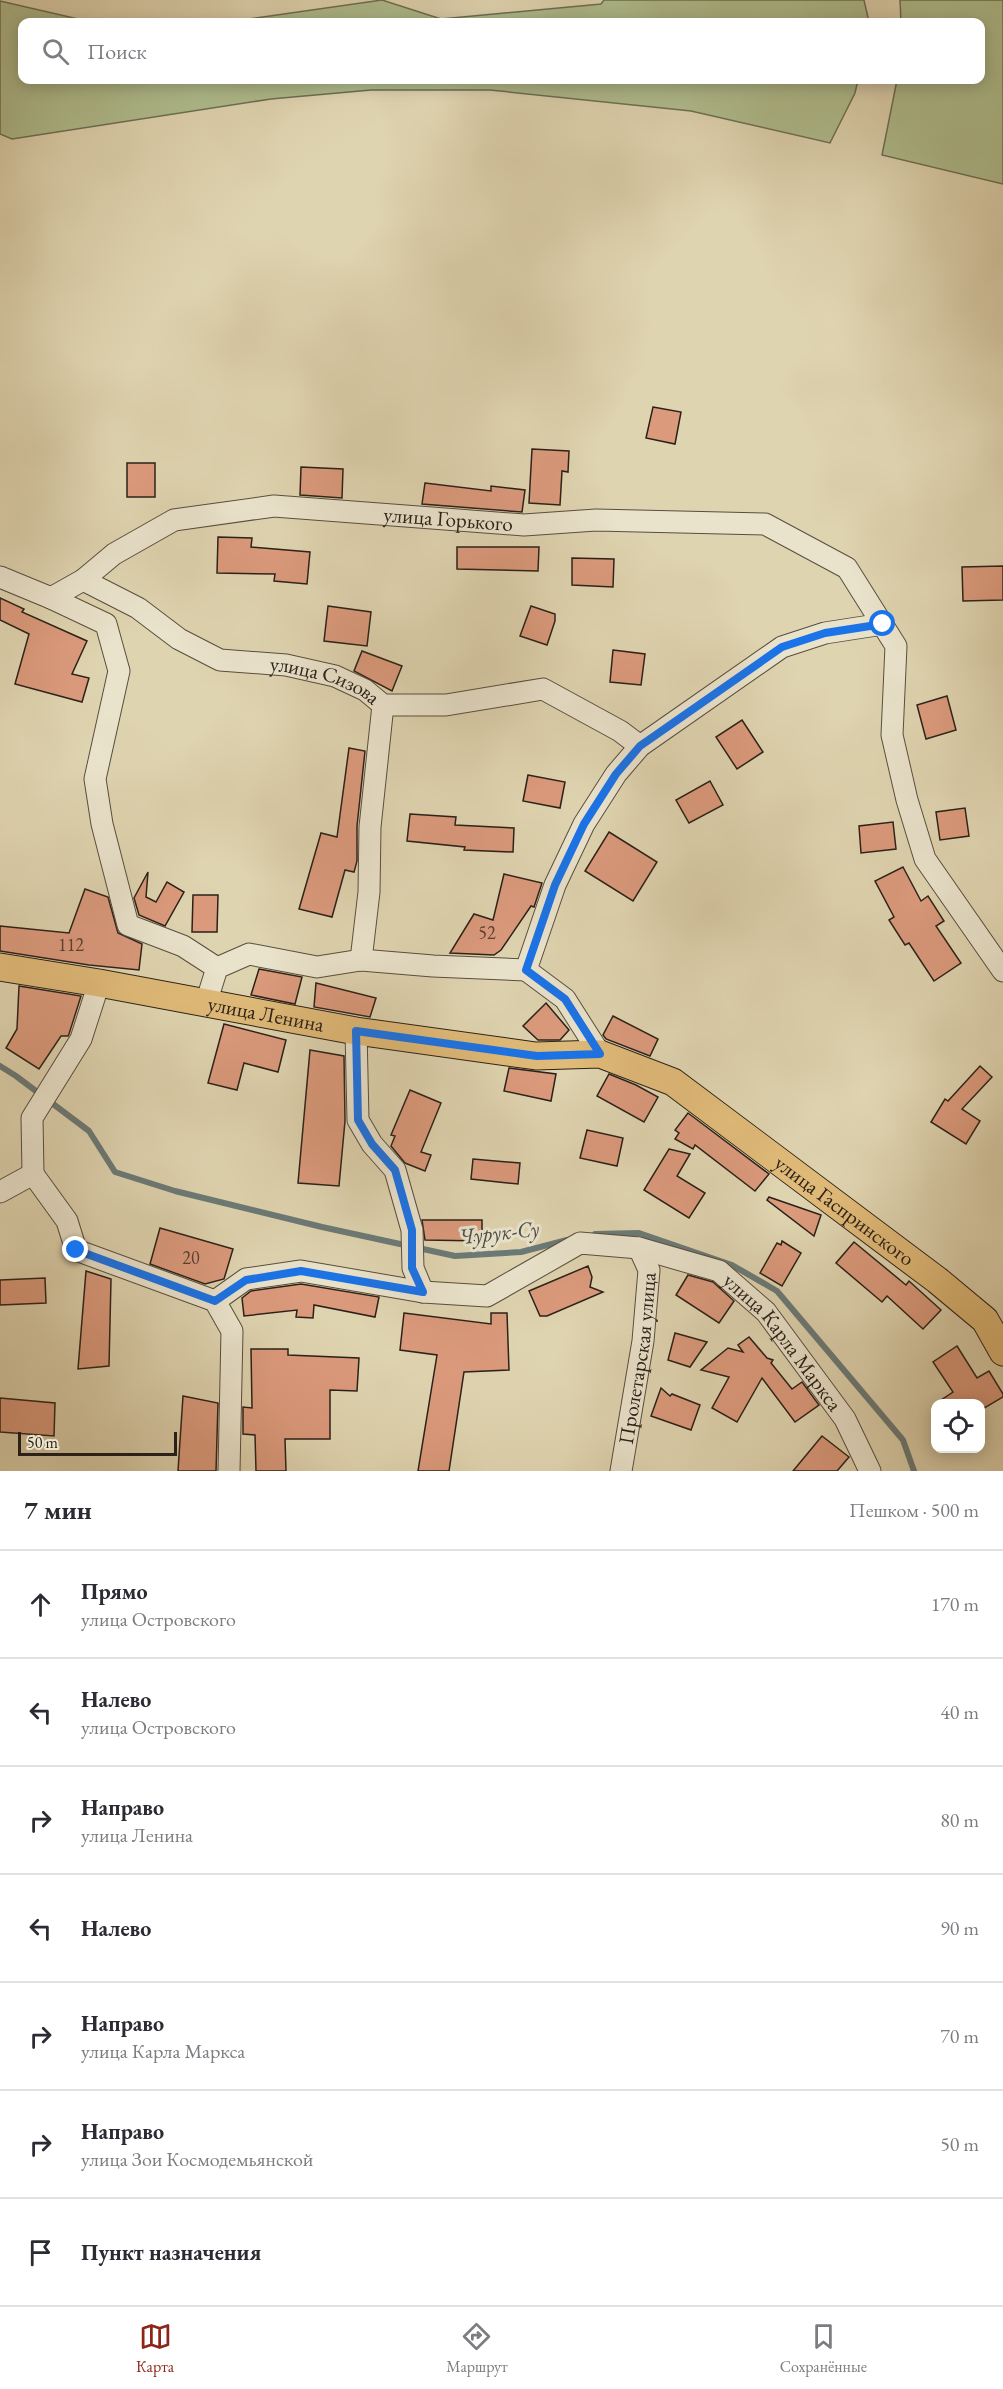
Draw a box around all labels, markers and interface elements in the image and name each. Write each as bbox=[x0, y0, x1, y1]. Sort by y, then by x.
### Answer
search box bbox=[18, 18, 985, 84]
icon: search bbox=[39, 35, 72, 68]
text: Поиск bbox=[87, 37, 147, 66]
street label: улица Горького bbox=[383, 500, 514, 537]
route start bbox=[869, 610, 895, 636]
street label: улица Сизова bbox=[269, 650, 387, 711]
house number: 52 bbox=[478, 921, 496, 944]
house number: 112 bbox=[58, 933, 84, 956]
street label: улица Ленина bbox=[206, 990, 327, 1038]
street label: улица Гаспринского bbox=[769, 1149, 920, 1271]
water label: Чурук-Су bbox=[457, 1214, 541, 1251]
route end bbox=[62, 1236, 88, 1262]
house number: 20 bbox=[182, 1246, 200, 1269]
street label: улица Карла Маркса bbox=[718, 1267, 849, 1417]
street label: Пролетарская улица bbox=[612, 1271, 662, 1446]
map controls bbox=[931, 1399, 985, 1453]
button: locate bbox=[931, 1399, 985, 1453]
scale bar bbox=[18, 1429, 177, 1456]
text: 50 m bbox=[27, 1432, 58, 1453]
text: 7 мин bbox=[24, 1493, 92, 1527]
text: Пешком · 500 m bbox=[849, 1497, 979, 1523]
text: Прямо bbox=[81, 1577, 148, 1606]
icon: ahead bbox=[24, 1588, 57, 1621]
text: 170 m bbox=[931, 1591, 979, 1617]
text: улица Островского bbox=[81, 1606, 236, 1632]
text: Налево bbox=[81, 1685, 151, 1714]
icon: left bbox=[24, 1696, 57, 1729]
text: 40 m bbox=[940, 1699, 979, 1725]
text: улица Островского bbox=[81, 1714, 236, 1740]
text: Направо bbox=[81, 1793, 164, 1822]
icon: right bbox=[24, 1804, 57, 1837]
text: 80 m bbox=[940, 1807, 979, 1833]
text: улица Ленина bbox=[81, 1822, 193, 1848]
icon: left bbox=[24, 1912, 57, 1945]
text: Налево bbox=[81, 1914, 151, 1943]
text: 90 m bbox=[940, 1915, 979, 1941]
text: Направо bbox=[81, 2009, 164, 2038]
icon: right bbox=[24, 2020, 57, 2053]
text: 70 m bbox=[940, 2023, 979, 2049]
text: улица Карла Маркса bbox=[81, 2038, 245, 2064]
text: Направо bbox=[81, 2117, 164, 2146]
icon: right bbox=[24, 2128, 57, 2161]
text: 50 m bbox=[940, 2131, 979, 2157]
text: улица Зои Космодемьянской bbox=[81, 2146, 313, 2172]
icon: arrive bbox=[24, 2236, 57, 2269]
text: Пункт назначения bbox=[81, 2238, 261, 2267]
tab: Карта bbox=[136, 2320, 174, 2377]
tab: Маршрут bbox=[446, 2320, 508, 2377]
tab: Сохранённые bbox=[780, 2320, 867, 2377]

